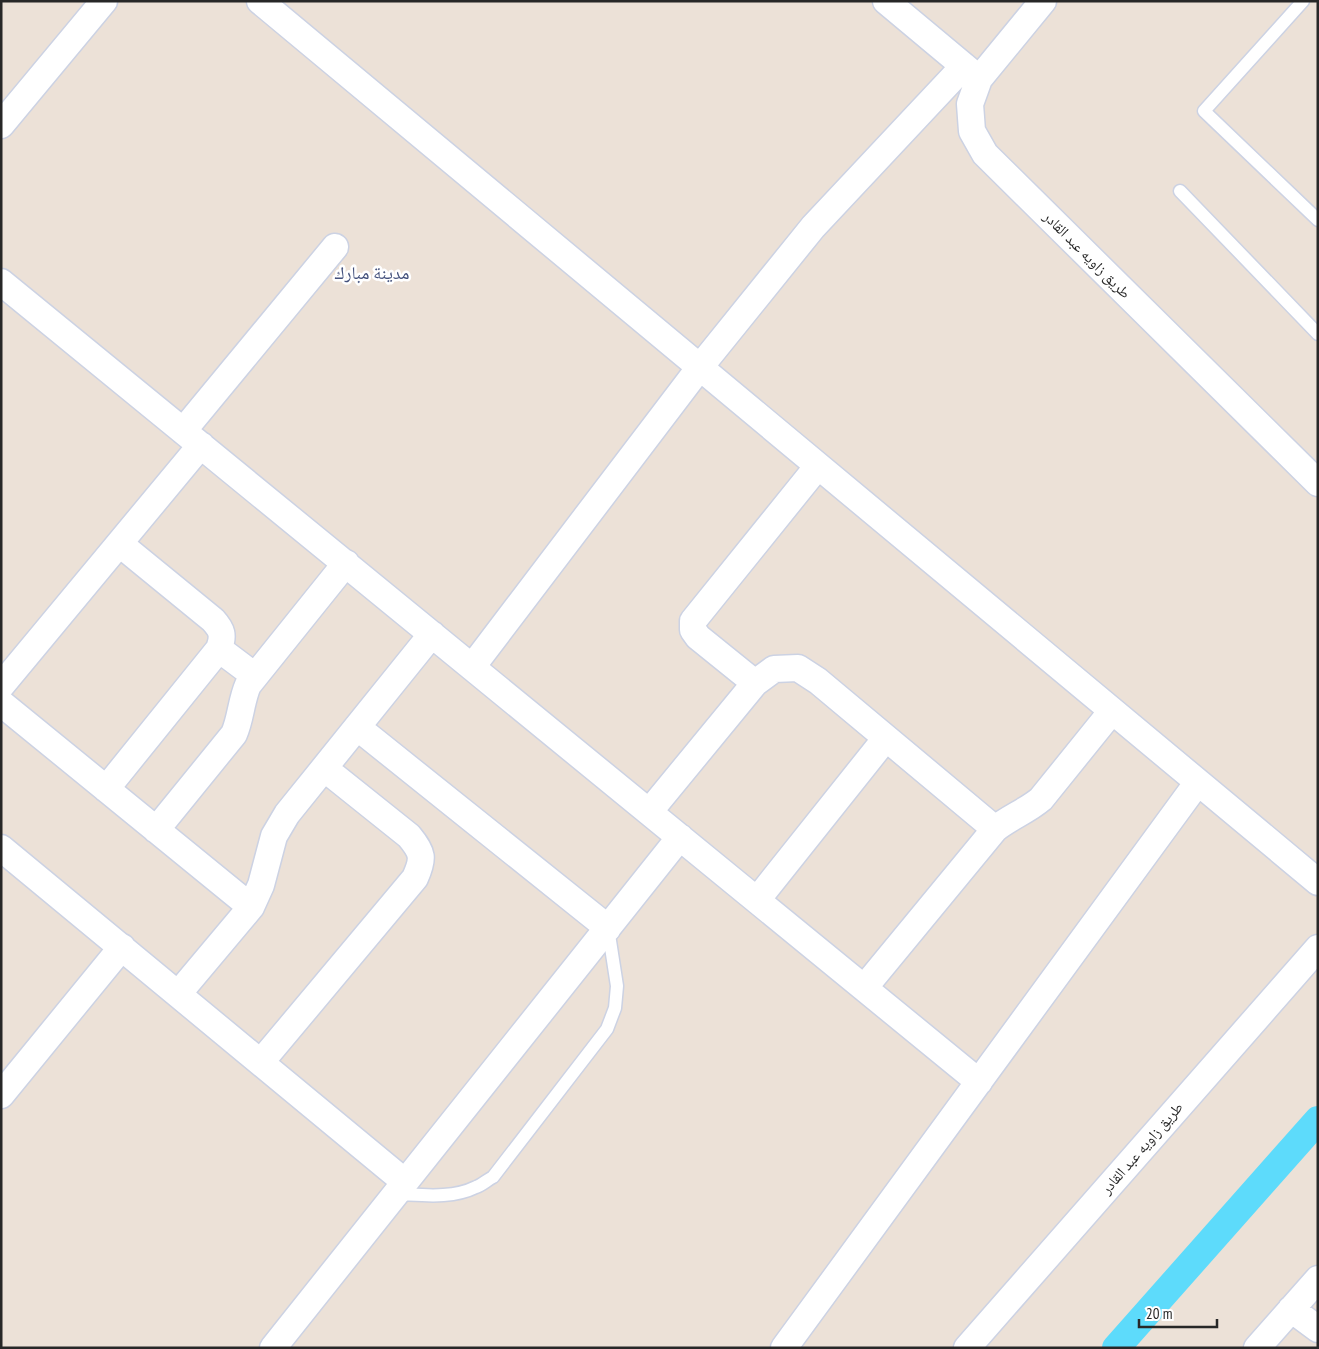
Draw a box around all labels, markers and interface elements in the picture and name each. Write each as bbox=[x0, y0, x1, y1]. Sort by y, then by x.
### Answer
street label: طريق زاويه عبد القادر bbox=[1038, 206, 1135, 303]
district label: مدينة مبارك bbox=[334, 261, 410, 284]
street label: طريق زاويه عبد القادر bbox=[1096, 1098, 1188, 1199]
scale bar bbox=[1139, 1296, 1216, 1328]
text: 20 m bbox=[1146, 1304, 1172, 1323]

